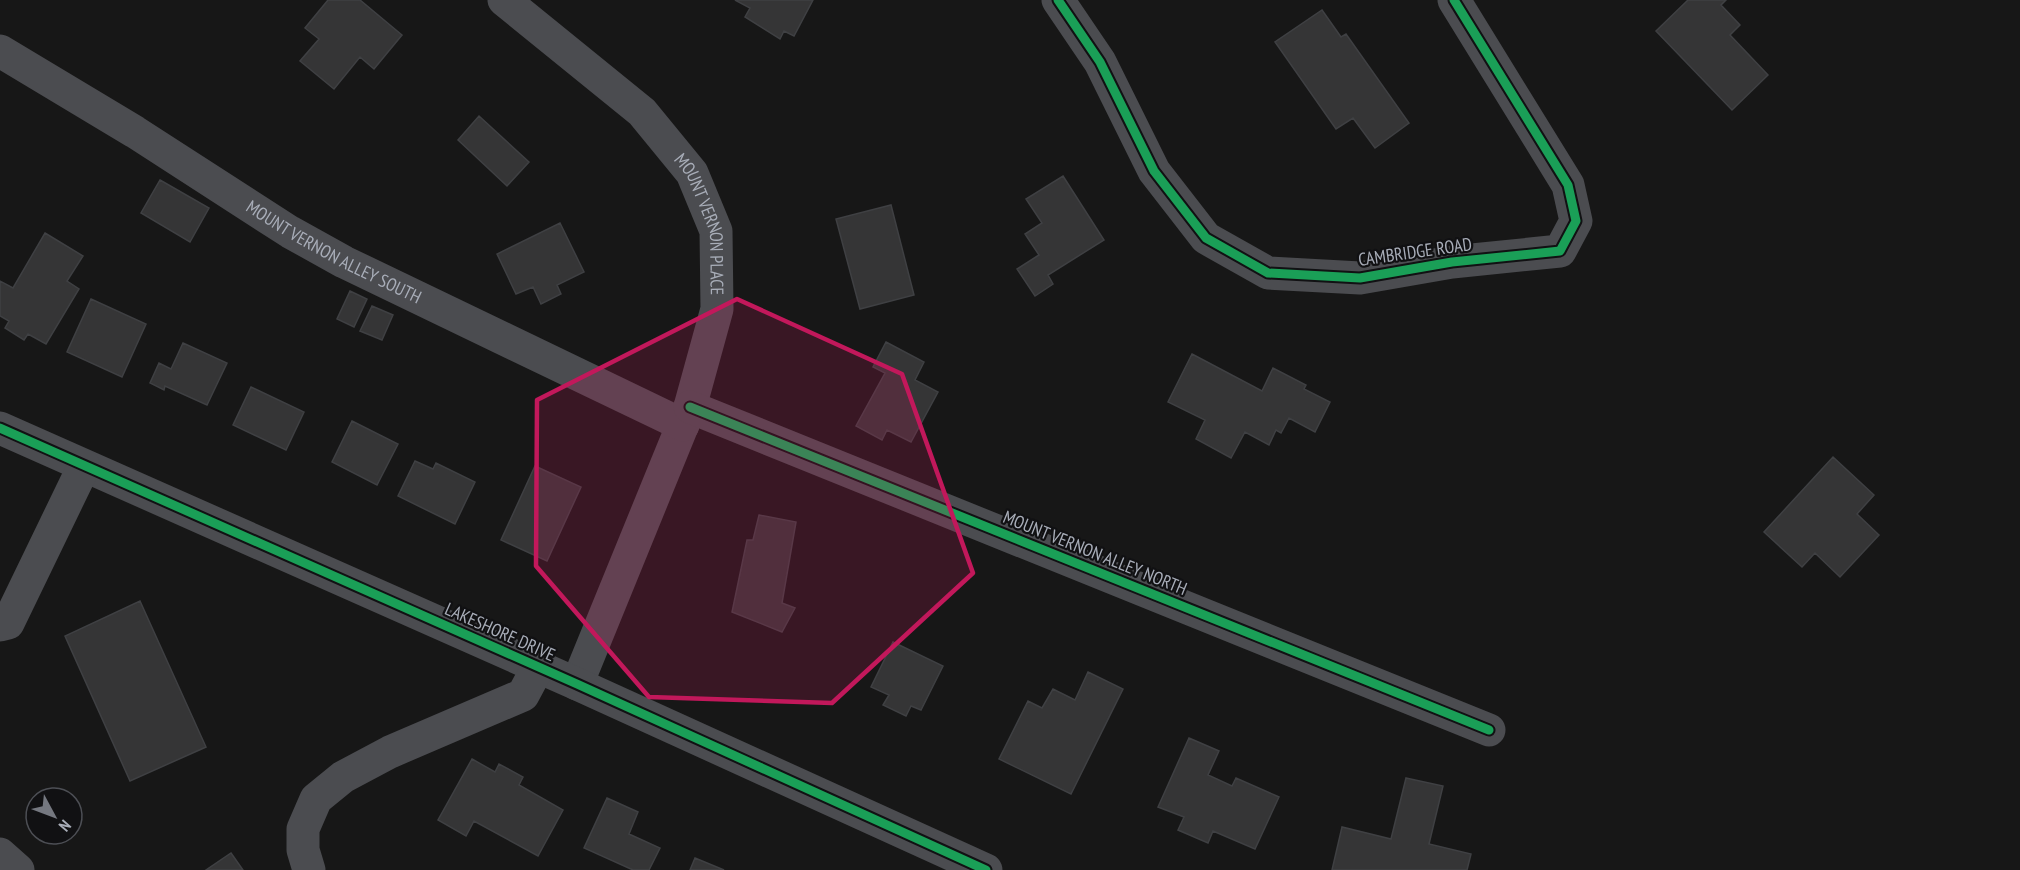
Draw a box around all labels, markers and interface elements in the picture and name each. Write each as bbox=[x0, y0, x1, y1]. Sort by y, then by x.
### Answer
street label: MOUNT VERNON PLACE bbox=[669, 148, 729, 295]
street label: MOUNT VERNON ALLEY SOUTH bbox=[242, 195, 425, 309]
street label: CAMBRIDGE ROAD bbox=[1357, 232, 1473, 271]
street label: MOUNT VERNON ALLEY NORTH bbox=[1000, 505, 1191, 600]
street label: LAKESHORE DRIVE bbox=[441, 597, 559, 666]
north arrow bbox=[24, 786, 84, 846]
text: N bbox=[55, 816, 76, 836]

